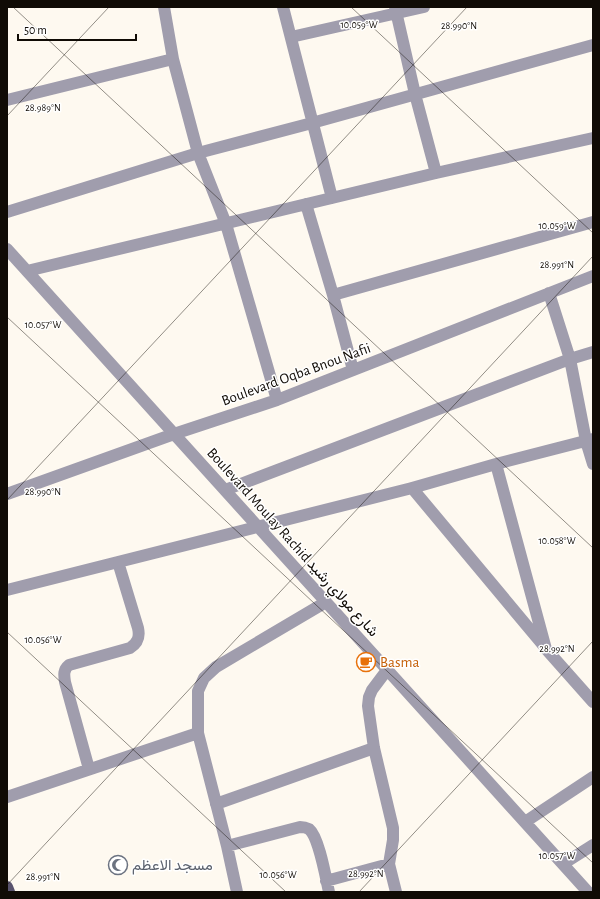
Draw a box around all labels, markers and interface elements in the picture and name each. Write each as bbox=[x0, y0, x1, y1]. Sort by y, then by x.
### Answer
scale bar bbox=[18, 16, 136, 42]
text: 10.059°W bbox=[340, 20, 378, 30]
text: 28.990°N bbox=[441, 21, 477, 31]
text: 50 m bbox=[24, 24, 47, 36]
text: 28.989°N bbox=[25, 103, 61, 113]
text: 10.059°W bbox=[538, 221, 576, 231]
text: 28.991°N bbox=[540, 260, 574, 270]
text: 10.057°W bbox=[25, 320, 61, 330]
street label: Boulevard Oqba Bnou Nafii bbox=[220, 340, 373, 408]
street label: Boulevard Moulay Rachid شارع مولاي رشيد bbox=[200, 445, 381, 643]
text: 28.990°N bbox=[25, 487, 61, 497]
text: 10.058°W bbox=[538, 536, 576, 546]
text: 10.056°W bbox=[24, 635, 62, 645]
text: 28.992°N bbox=[539, 644, 575, 654]
cafe icon: Basma bbox=[355, 651, 377, 673]
place label: Basma bbox=[380, 655, 420, 670]
text: 10.057°W bbox=[539, 851, 575, 861]
mosque icon: مسجد الاعظم bbox=[107, 854, 129, 876]
place label: مسجد الاعظم bbox=[132, 858, 213, 875]
text: 28.992°N bbox=[348, 869, 384, 879]
text: 10.056°W bbox=[259, 870, 297, 880]
text: 28.991°N bbox=[26, 872, 60, 882]

